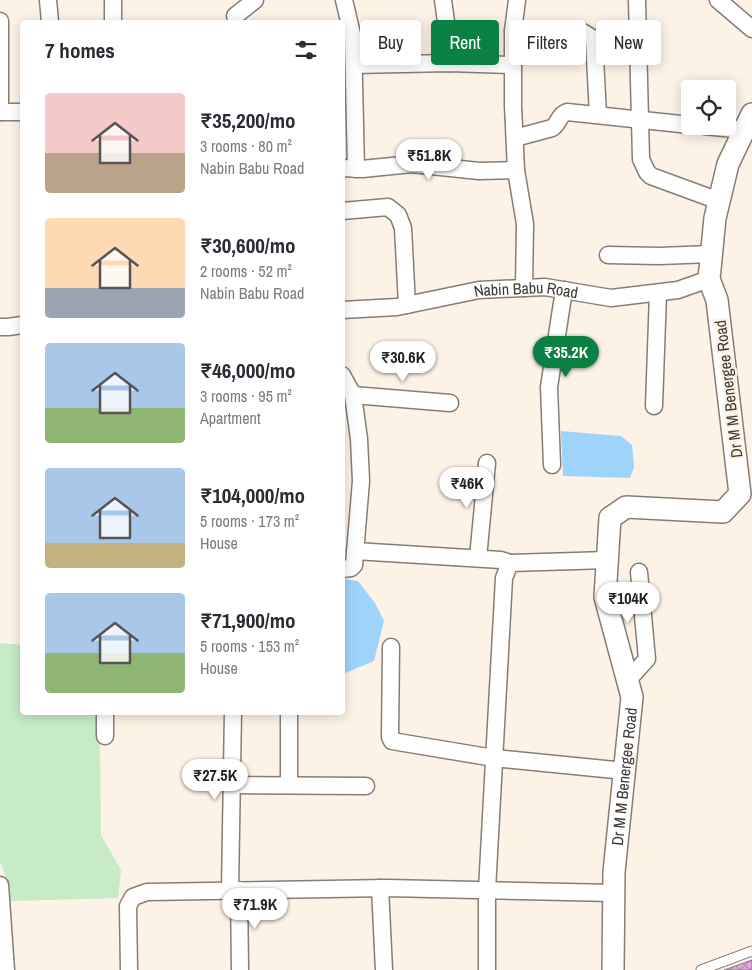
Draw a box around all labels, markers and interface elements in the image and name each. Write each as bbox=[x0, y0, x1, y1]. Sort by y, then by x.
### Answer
chip: Buy bbox=[360, 20, 421, 65]
chip: Rent bbox=[431, 20, 499, 65]
chip: Filters bbox=[509, 20, 586, 65]
chip: New bbox=[596, 20, 661, 65]
text: 7 homes bbox=[45, 36, 115, 65]
icon: filters bbox=[292, 36, 320, 64]
map controls bbox=[681, 80, 736, 135]
button: locate bbox=[681, 80, 736, 135]
text: ₹35,200/mo bbox=[200, 106, 295, 135]
icon: home bbox=[85, 113, 145, 173]
text: 3 rooms · 80 m² bbox=[200, 135, 292, 157]
pin: ₹51.8K bbox=[388, 138, 470, 181]
text: ₹51.8K bbox=[407, 144, 451, 166]
text: Nabin Babu Road bbox=[200, 157, 304, 179]
text: ₹30,600/mo bbox=[200, 231, 295, 260]
icon: home bbox=[85, 238, 145, 298]
text: 2 rooms · 52 m² bbox=[200, 260, 292, 282]
street label: Nabin Babu Road bbox=[472, 276, 580, 303]
text: Nabin Babu Road bbox=[200, 282, 304, 304]
street label: Dr M M Benergee Road bbox=[709, 319, 747, 459]
pin: ₹35.2K bbox=[525, 336, 607, 378]
pin: ₹30.6K bbox=[362, 340, 444, 383]
text: ₹35.2K bbox=[544, 341, 588, 363]
text: ₹30.6K bbox=[381, 346, 425, 368]
text: ₹46,000/mo bbox=[200, 356, 295, 385]
icon: home bbox=[85, 363, 145, 423]
text: 3 rooms · 95 m² bbox=[200, 385, 292, 407]
text: Apartment bbox=[200, 407, 261, 429]
pin: ₹46K bbox=[437, 466, 497, 509]
text: ₹46K bbox=[450, 472, 484, 494]
text: ₹104,000/mo bbox=[200, 481, 305, 510]
icon: home bbox=[85, 488, 145, 548]
text: 5 rooms · 173 m² bbox=[200, 510, 299, 532]
text: House bbox=[200, 532, 238, 554]
pin: ₹104K bbox=[593, 582, 663, 624]
text: ₹104K bbox=[608, 587, 648, 609]
text: ₹71,900/mo bbox=[200, 606, 295, 635]
icon: home bbox=[85, 613, 145, 673]
text: 5 rooms · 153 m² bbox=[200, 635, 299, 657]
text: House bbox=[200, 657, 238, 679]
street label: Dr M M Benergee Road bbox=[606, 706, 642, 847]
pin: ₹27.5K bbox=[174, 758, 256, 801]
text: ₹27.5K bbox=[193, 764, 237, 786]
pin: ₹71.9K bbox=[214, 888, 296, 930]
text: ₹71.9K bbox=[233, 893, 277, 915]

